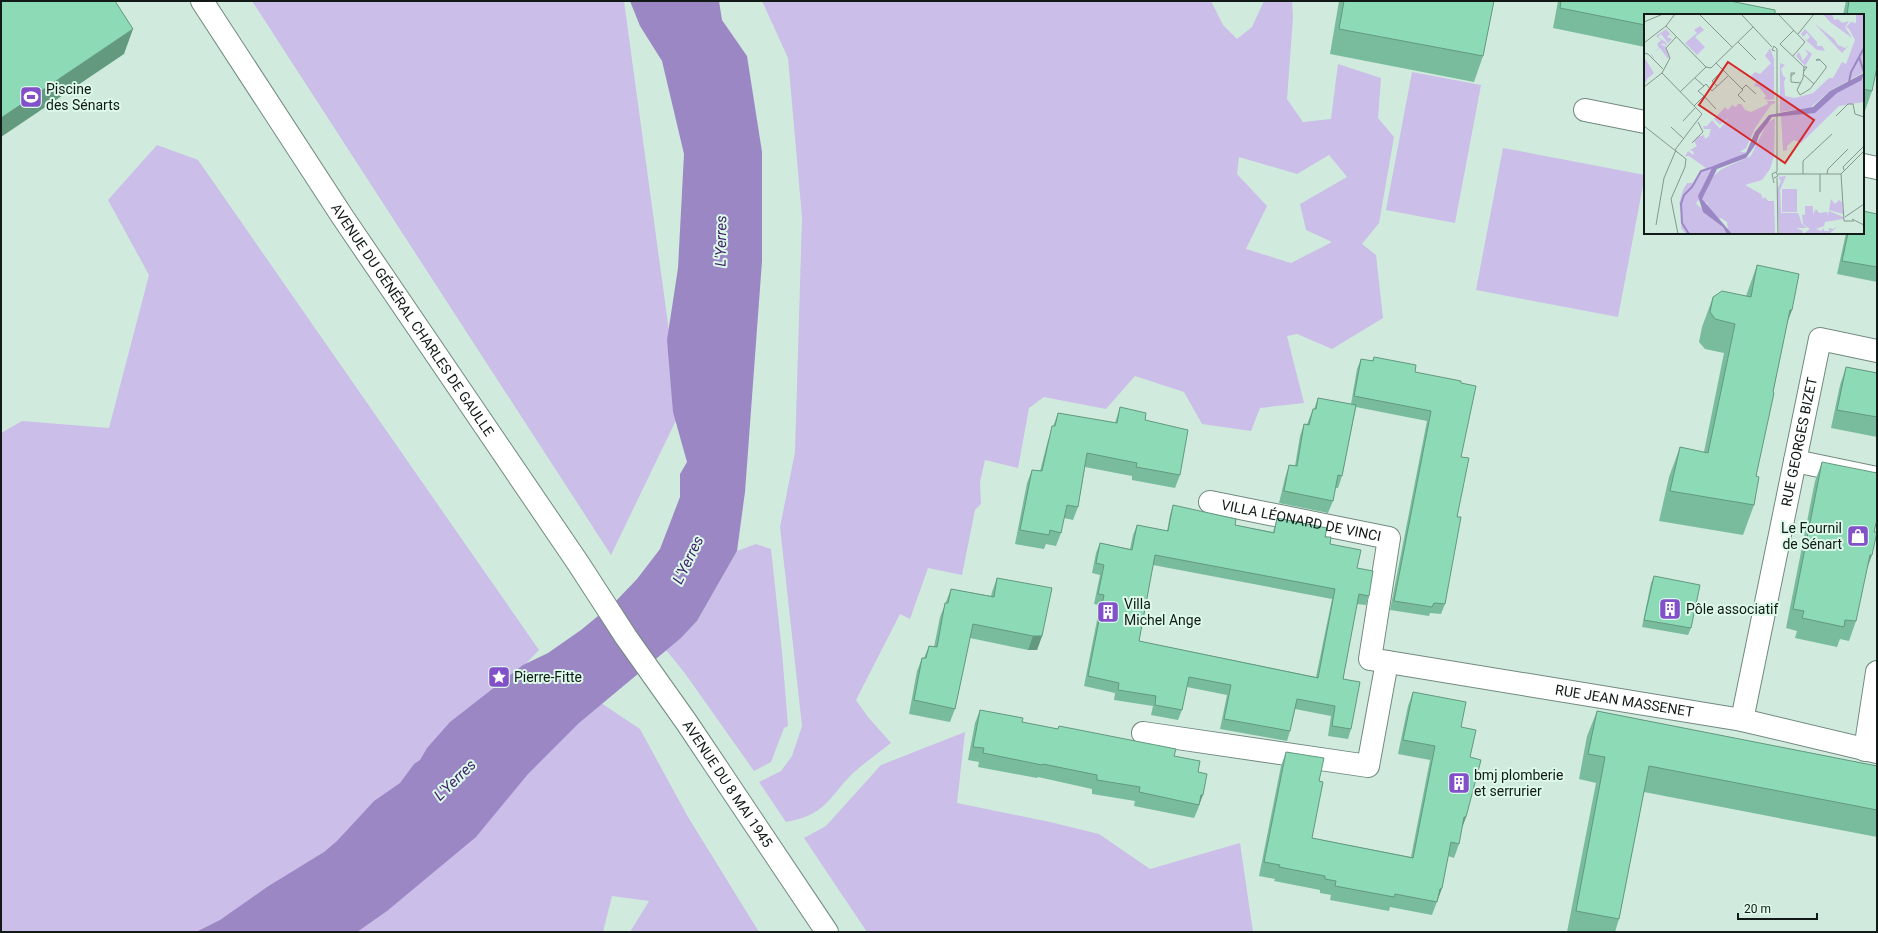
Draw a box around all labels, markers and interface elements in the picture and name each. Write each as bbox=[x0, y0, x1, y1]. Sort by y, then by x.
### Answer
inset map bbox=[1644, 14, 1864, 234]
place label: Piscine des Sénarts bbox=[46, 81, 120, 113]
sports icon: Piscine des Sénarts bbox=[18, 84, 44, 110]
street label: AVENUE DU GÉNÉRAL CHARLES DE GAULLE bbox=[328, 200, 497, 439]
water label: L'Yerres bbox=[712, 215, 730, 267]
street label: RUE GEORGES BIZET bbox=[1778, 375, 1820, 508]
street label: VILLA LÉONARD DE VINCI bbox=[1220, 496, 1382, 544]
place label: Le Fournil de Sénart bbox=[1781, 520, 1842, 552]
shop icon: Le Fournil de Sénart bbox=[1845, 523, 1871, 549]
water label: L'Yerres bbox=[669, 533, 707, 587]
place label: Villa Michel Ange bbox=[1124, 596, 1201, 628]
building icon: Pôle associatif bbox=[1657, 596, 1683, 622]
building icon: Villa Michel Ange bbox=[1095, 599, 1121, 625]
place label: Pôle associatif bbox=[1686, 601, 1778, 617]
place icon: Pierre-Fitte bbox=[486, 664, 512, 690]
place label: Pierre-Fitte bbox=[514, 669, 582, 685]
street label: RUE JEAN MASSENET bbox=[1554, 682, 1696, 720]
street label: AVENUE DU 8 MAI 1945 bbox=[679, 717, 776, 850]
water label: L'Yerres bbox=[430, 756, 480, 804]
place label: bmj plomberie et serrurier bbox=[1474, 767, 1563, 799]
building icon: bmj plomberie et serrurier bbox=[1446, 770, 1472, 796]
scale bar bbox=[1738, 895, 1817, 921]
text: 20 m bbox=[1744, 902, 1771, 916]

